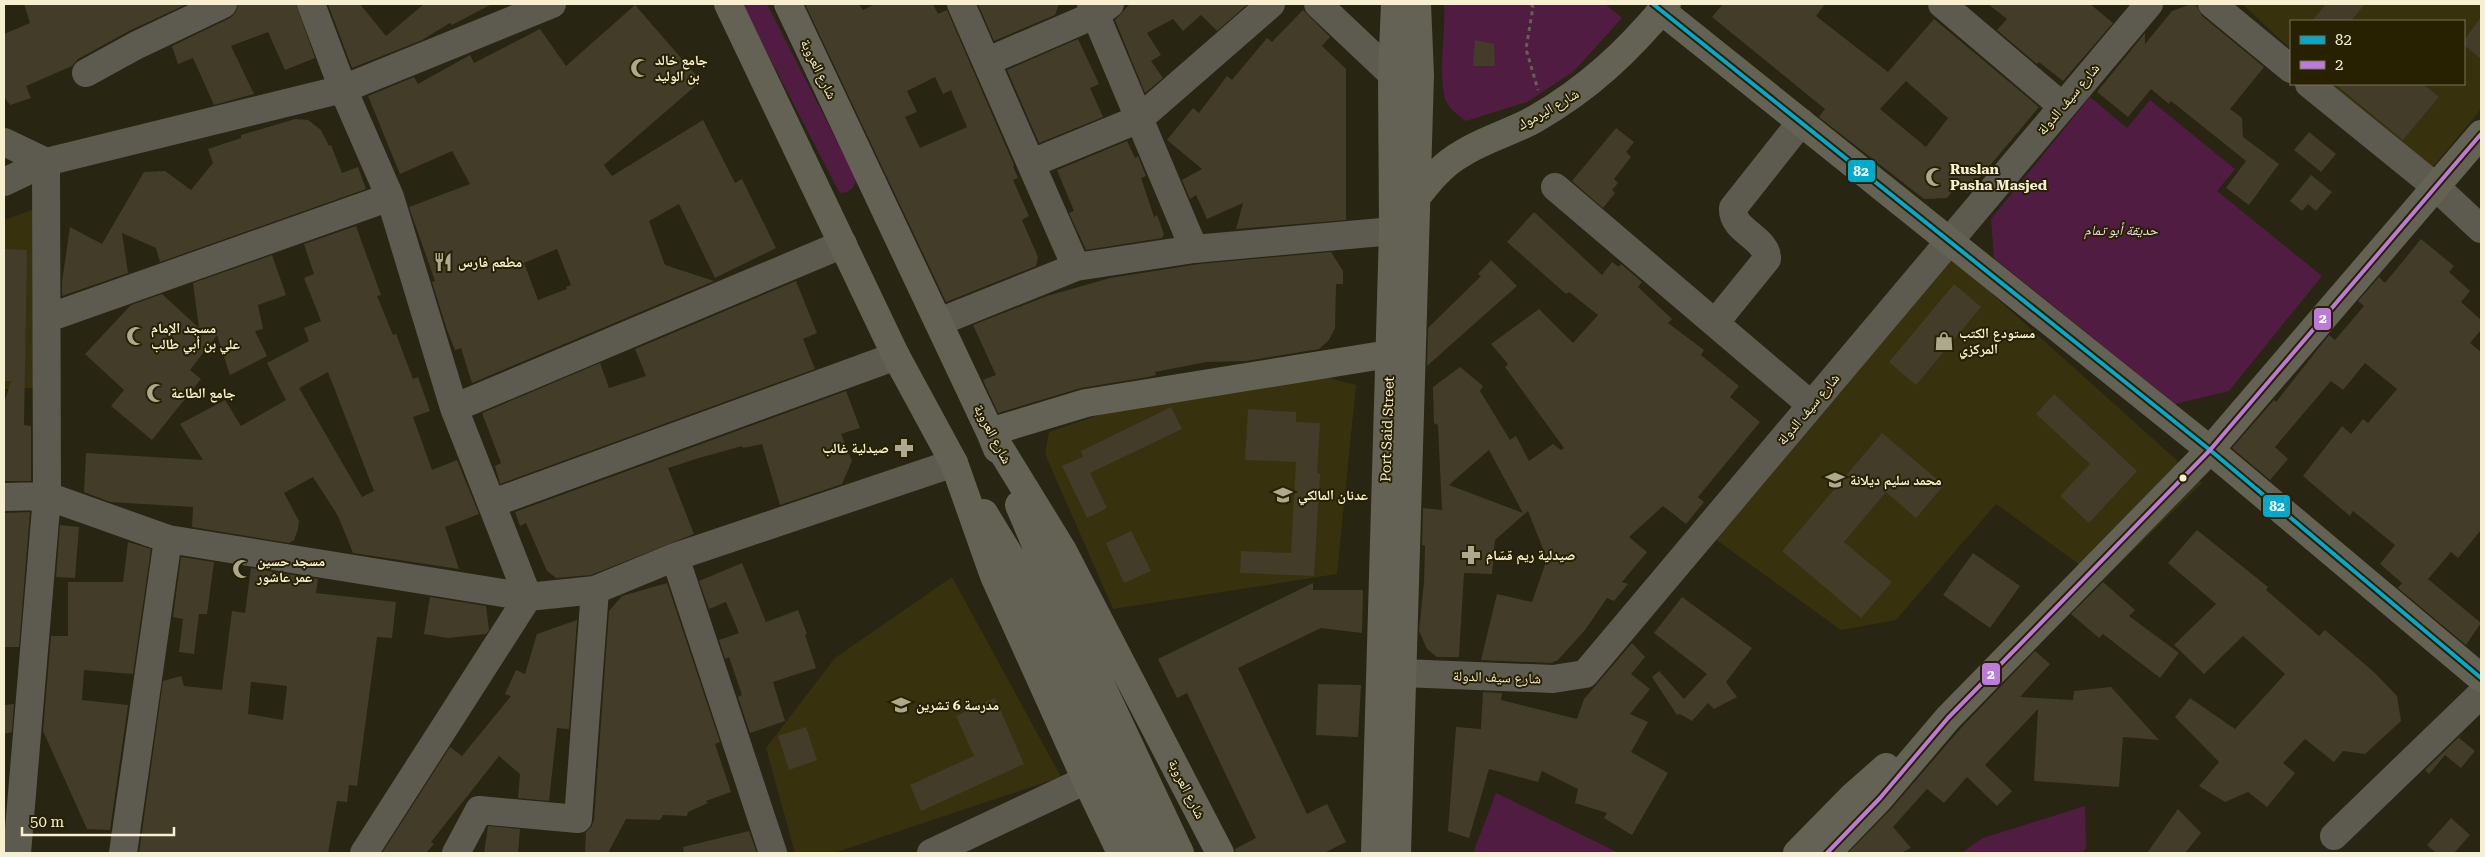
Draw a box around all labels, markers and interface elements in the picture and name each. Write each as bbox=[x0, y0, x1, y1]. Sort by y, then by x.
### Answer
legend bbox=[2290, 20, 2465, 85]
text: 82 bbox=[2335, 31, 2352, 49]
street label: شارع العروبة bbox=[796, 36, 840, 102]
place label: جامع خالد بن الوليد bbox=[655, 52, 708, 85]
text: 2 bbox=[2335, 56, 2343, 74]
mosque icon: جامع خالد بن الوليد bbox=[629, 57, 651, 79]
street label: شارع سيف الدولة bbox=[2034, 60, 2104, 139]
street label: شارع اليرموك bbox=[1515, 85, 1582, 135]
line badge: 82 bbox=[1847, 159, 1876, 183]
place label: Ruslan Pasha Masjed bbox=[1950, 161, 2048, 193]
text: 82 bbox=[1853, 163, 1869, 179]
mosque icon: Ruslan Pasha Masjed bbox=[1924, 166, 1946, 188]
park label: حديقة أبو تمام bbox=[2084, 221, 2159, 240]
restaurant icon: مطعم فارس bbox=[432, 251, 454, 273]
place label: مطعم فارس bbox=[458, 254, 522, 272]
line badge: 2 bbox=[2313, 307, 2332, 331]
text: 2 bbox=[2319, 310, 2327, 326]
place label: مسجد الإمام علي بن أبي طالب bbox=[151, 320, 240, 355]
mosque icon: مسجد الإمام علي بن أبي طالب bbox=[125, 325, 147, 347]
place label: مستودع الكتب المركزي bbox=[1959, 325, 2035, 360]
shop icon: مستودع الكتب المركزي bbox=[1933, 330, 1955, 352]
street label: شارع سيف الدولة bbox=[1774, 370, 1844, 449]
street label: Port Said Street bbox=[1377, 376, 1397, 482]
mosque icon: جامع الطاعة bbox=[145, 382, 167, 404]
place label: جامع الطاعة bbox=[171, 385, 236, 403]
street label: شارع العروبة bbox=[969, 402, 1015, 467]
pharmacy icon: صيدلية غالب bbox=[893, 437, 915, 459]
place label: صيدلية غالب bbox=[822, 440, 889, 457]
school or university icon: محمد سليم ديلانة bbox=[1824, 469, 1846, 491]
place label: محمد سليم ديلانة bbox=[1850, 472, 1942, 490]
unlabelled marker bbox=[2178, 473, 2188, 483]
school or university icon: عدنان المالكي bbox=[1272, 484, 1294, 506]
place label: عدنان المالكي bbox=[1298, 487, 1368, 506]
line badge: 82 bbox=[2262, 494, 2291, 518]
text: 82 bbox=[2269, 498, 2285, 514]
pharmacy icon: صيدلية ريم قسّام bbox=[1460, 544, 1482, 566]
place label: صيدلية ريم قسّام bbox=[1486, 547, 1575, 565]
place label: مسجد حسين عمر عاشور bbox=[256, 553, 325, 585]
mosque icon: مسجد حسين عمر عاشور bbox=[231, 558, 253, 580]
line badge: 2 bbox=[1981, 662, 2001, 686]
text: 2 bbox=[1987, 666, 1995, 682]
street label: شارع سيف الدولة bbox=[1453, 667, 1541, 689]
school or university icon: مدرسة 6 تشرين bbox=[890, 694, 912, 716]
place label: مدرسة 6 تشرين bbox=[916, 697, 999, 714]
street label: شارع العروبة bbox=[1163, 757, 1209, 822]
scale bar bbox=[22, 804, 175, 836]
text: 50 m bbox=[30, 813, 65, 831]

